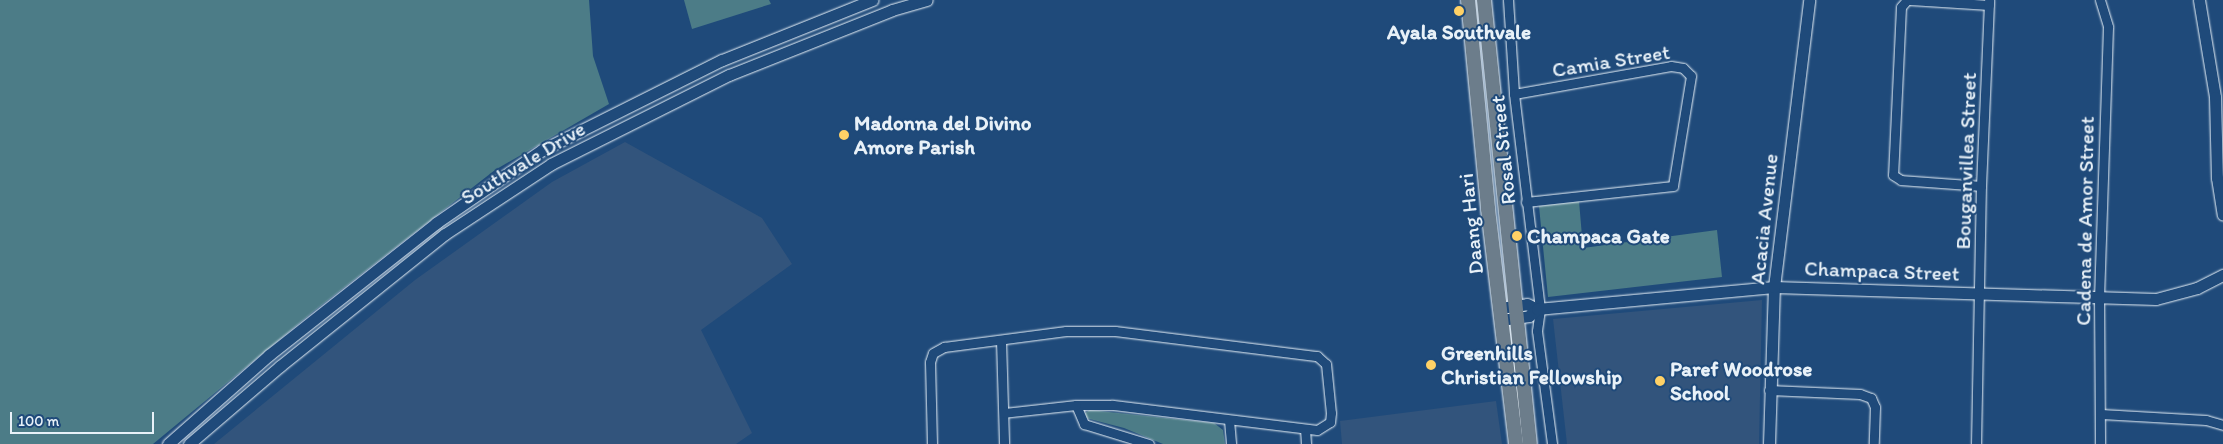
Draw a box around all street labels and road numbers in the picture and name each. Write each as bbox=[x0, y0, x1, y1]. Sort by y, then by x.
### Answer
street label: Camia Street bbox=[1550, 39, 1672, 83]
street label: Bouganvillea Street bbox=[1950, 72, 1982, 250]
street label: Rosal Street bbox=[1485, 94, 1521, 206]
street label: Southvale Drive bbox=[456, 116, 590, 210]
street label: Cadena de Amor Street bbox=[2071, 116, 2099, 326]
street label: Acacia Avenue bbox=[1745, 153, 1783, 285]
street label: Daang Hari bbox=[1453, 172, 1489, 276]
street label: Champaca Street bbox=[1804, 256, 1960, 286]

